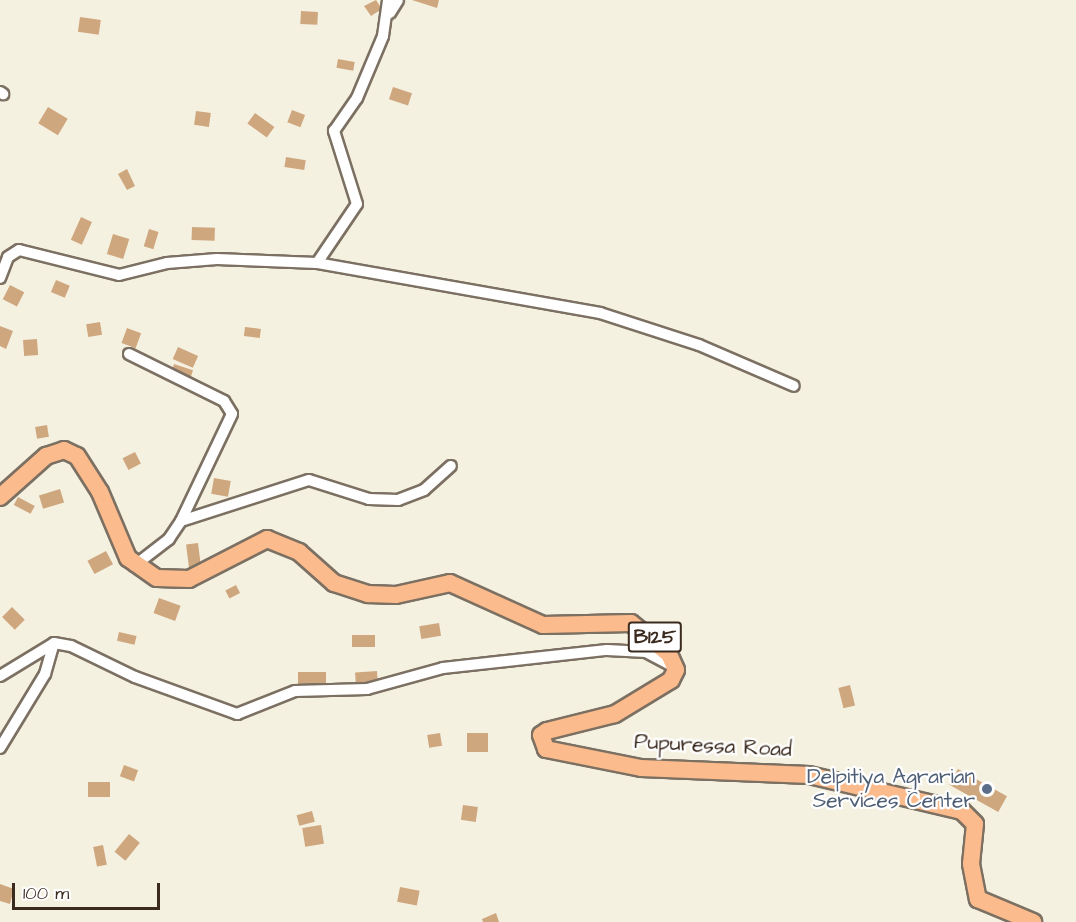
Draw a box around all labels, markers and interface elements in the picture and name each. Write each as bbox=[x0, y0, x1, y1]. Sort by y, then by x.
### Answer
road number: B125 bbox=[626, 620, 684, 654]
street label: Pupuressa Road bbox=[634, 729, 792, 763]
place label: Delpitiya Agrarian Services Center bbox=[807, 764, 975, 814]
marker: Delpitiya Agrarian Services Center bbox=[980, 782, 994, 796]
scale bar bbox=[15, 871, 164, 909]
text: 100 m bbox=[23, 881, 69, 906]

